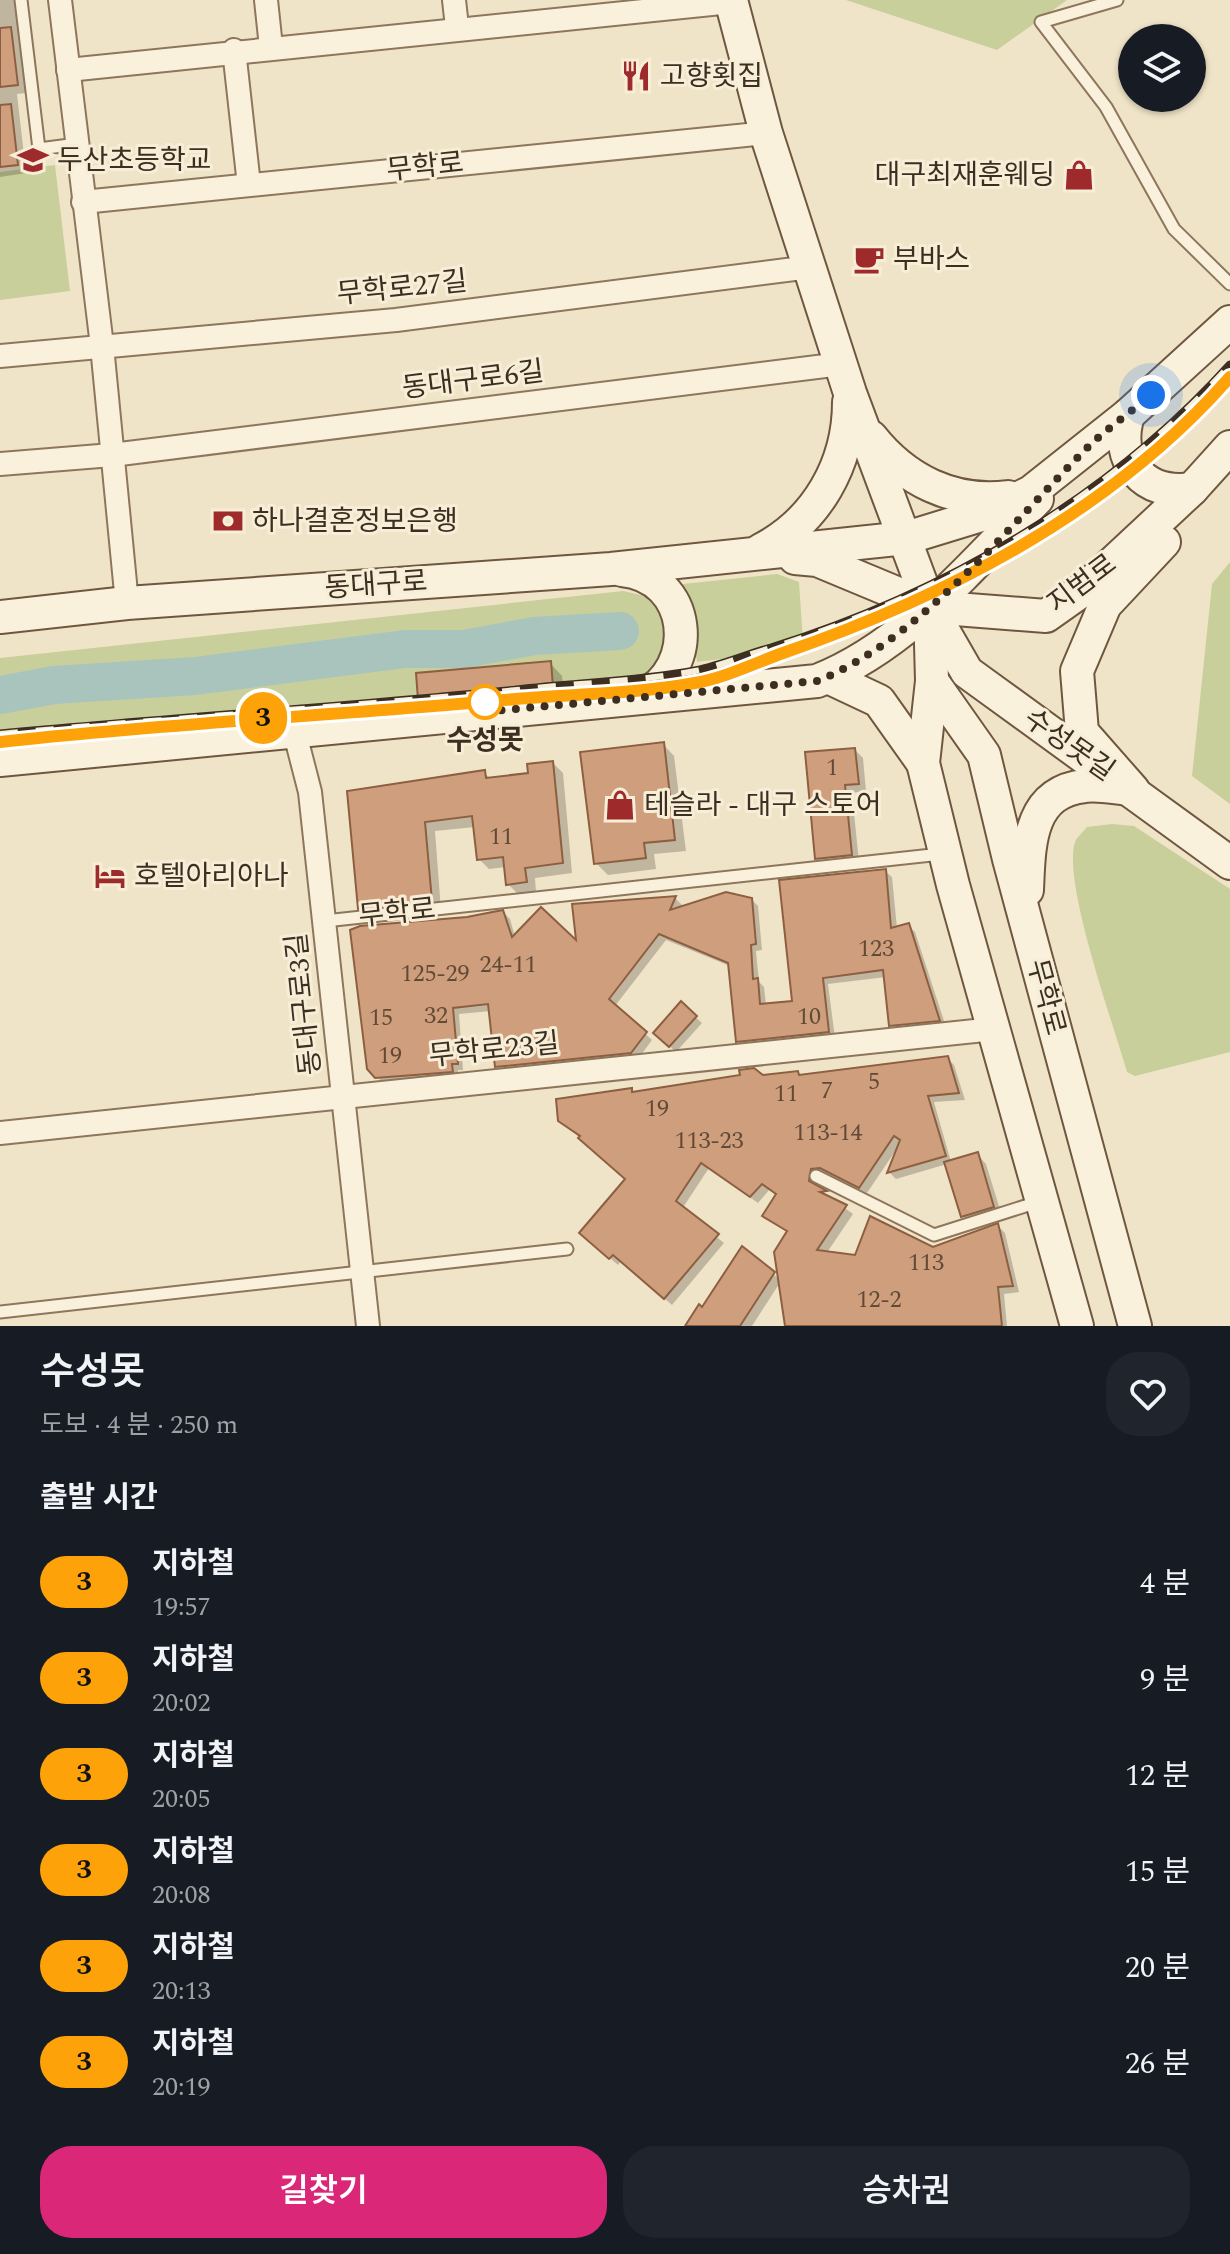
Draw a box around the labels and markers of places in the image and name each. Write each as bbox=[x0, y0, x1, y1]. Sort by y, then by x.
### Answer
place label: 고향횟집 bbox=[660, 55, 763, 98]
restaurant icon: 고향횟집 bbox=[619, 59, 653, 93]
place label: 두산초등학교 bbox=[57, 139, 212, 182]
school or university icon: 두산초등학교 bbox=[16, 143, 50, 177]
place label: 대구최재훈웨딩 bbox=[875, 154, 1055, 197]
shop icon: 대구최재훈웨딩 bbox=[1062, 158, 1096, 192]
place label: 부바스 bbox=[893, 238, 970, 281]
cafe icon: 부바스 bbox=[852, 242, 886, 276]
place label: 하나결혼정보은행 bbox=[252, 500, 458, 543]
bank icon: 하나결혼정보은행 bbox=[211, 504, 245, 538]
marker: 수성못 bbox=[468, 685, 502, 719]
place label: 수성못 bbox=[446, 719, 524, 762]
place label: 테슬라 - 대구 스토어 bbox=[644, 784, 882, 827]
shop icon: 테슬라 - 대구 스토어 bbox=[603, 788, 637, 822]
place label: 호텔아리아나 bbox=[134, 855, 289, 898]
hotel icon: 호텔아리아나 bbox=[93, 859, 127, 893]

